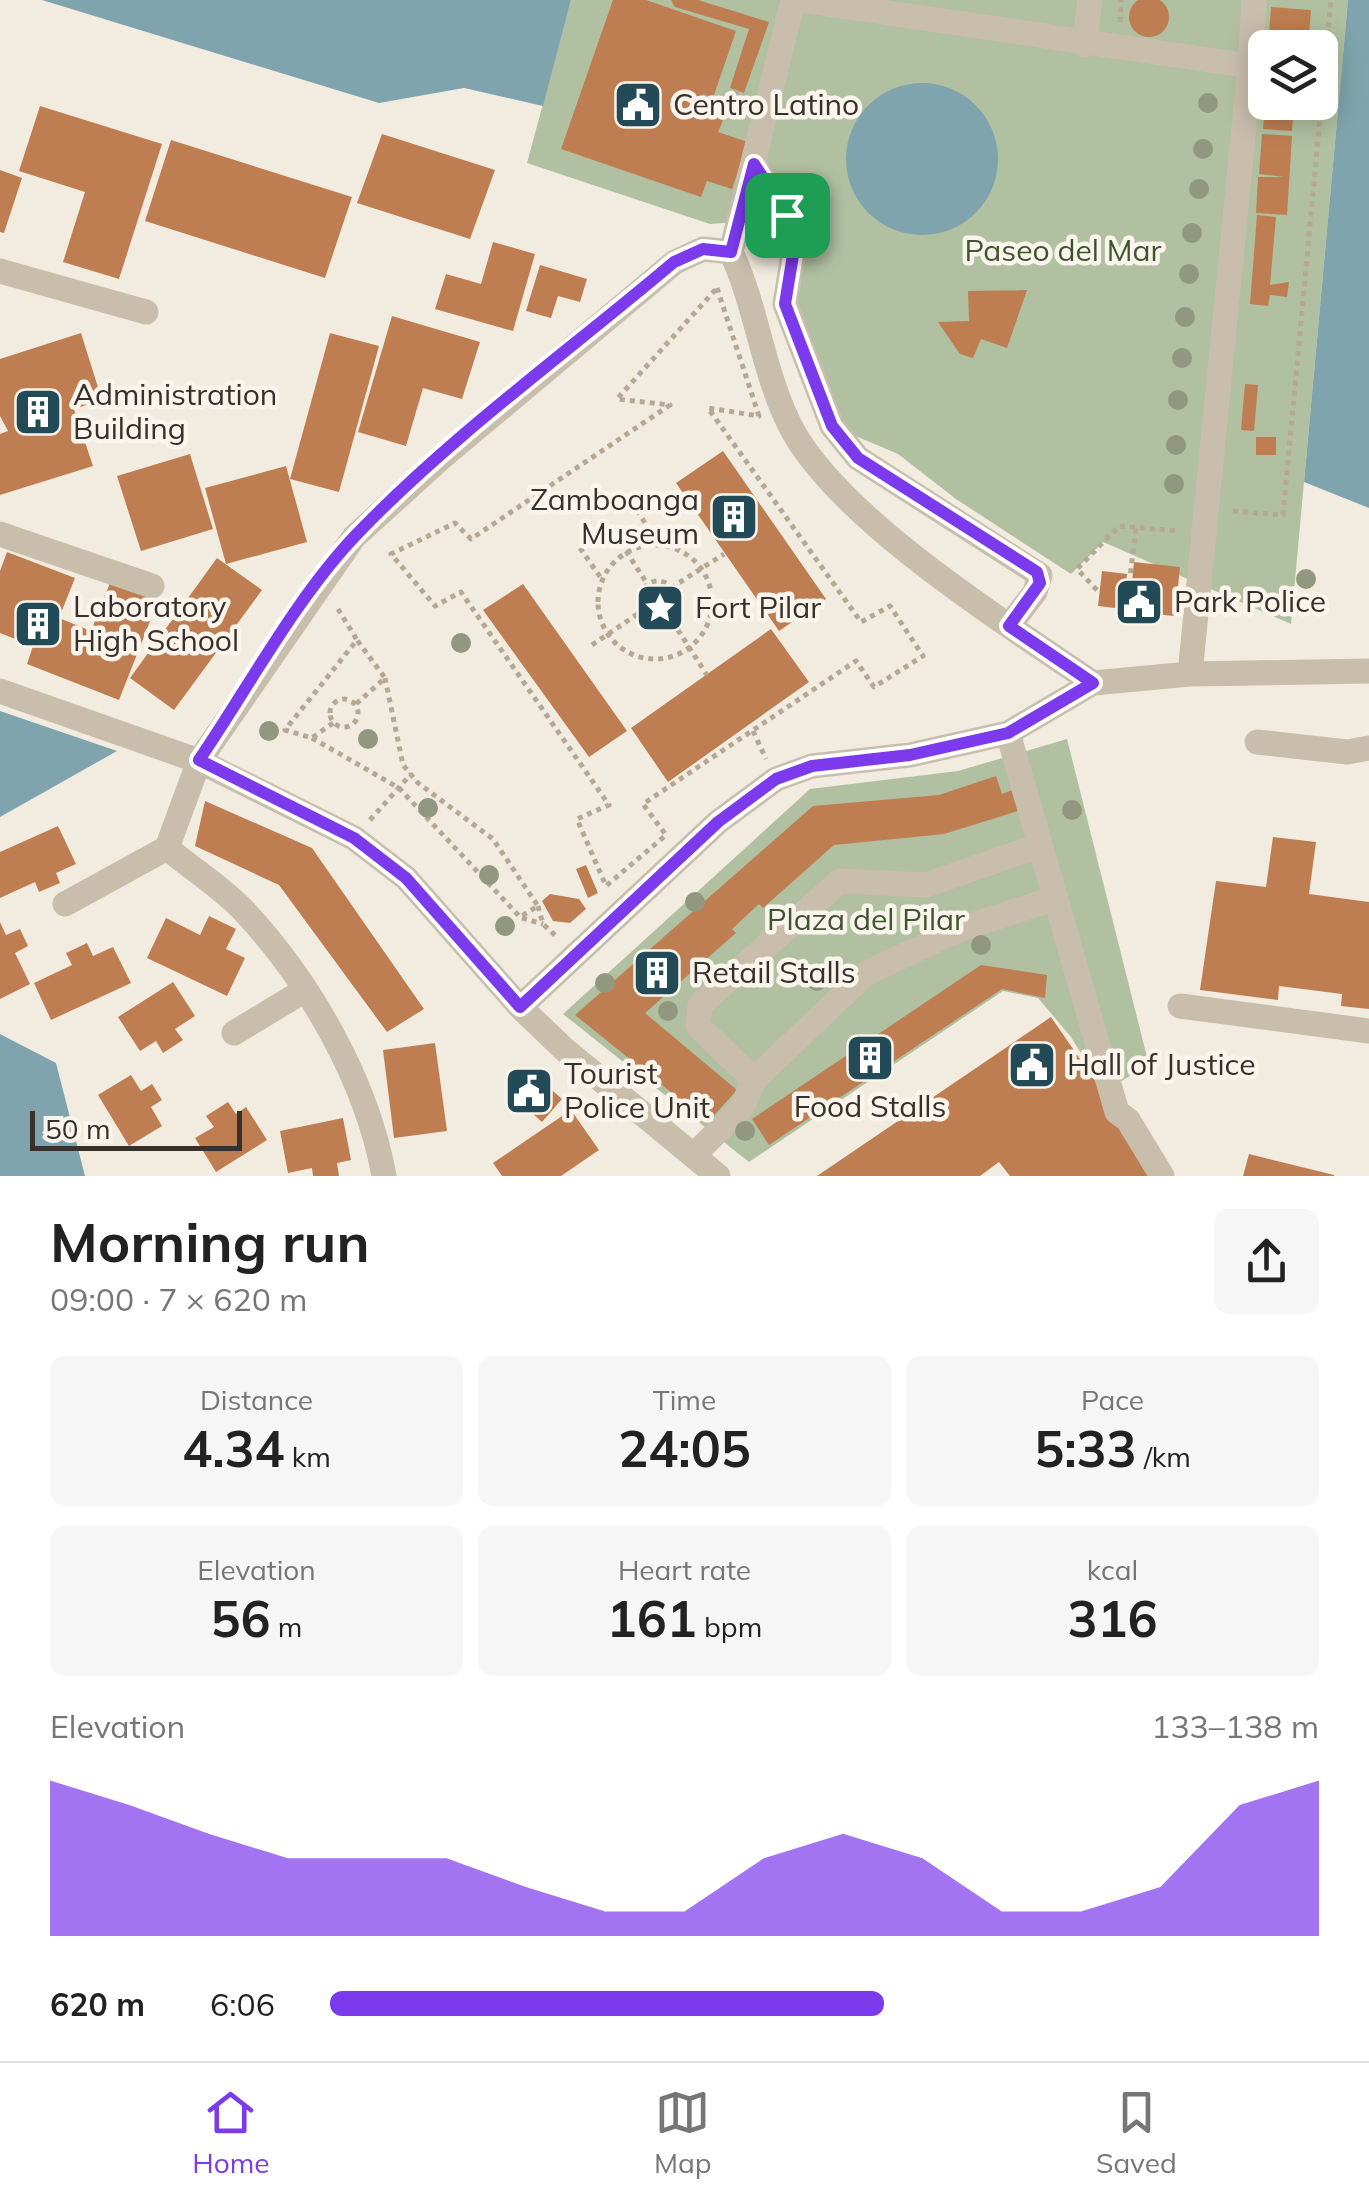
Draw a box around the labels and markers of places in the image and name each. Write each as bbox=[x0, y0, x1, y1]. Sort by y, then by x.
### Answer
public building icon: Centro Latino bbox=[612, 79, 664, 131]
place label: Centro Latino bbox=[673, 85, 859, 123]
pin bbox=[745, 173, 830, 258]
place label: Administration Building bbox=[73, 375, 277, 447]
building icon: Administration Building bbox=[12, 386, 64, 438]
place label: Zamboanga Museum bbox=[530, 480, 699, 552]
building icon: Zamboanga Museum bbox=[708, 491, 760, 543]
public building icon: Park Police bbox=[1113, 576, 1165, 628]
place icon: Fort Pilar bbox=[634, 582, 686, 634]
place label: Park Police bbox=[1174, 582, 1326, 620]
place label: Laboratory High School bbox=[73, 587, 239, 659]
place label: Fort Pilar bbox=[695, 588, 821, 626]
building icon: Laboratory High School bbox=[12, 598, 64, 650]
building icon: Retail Stalls bbox=[631, 947, 683, 999]
place label: Retail Stalls bbox=[692, 953, 856, 991]
building icon: Food Stalls bbox=[844, 1032, 896, 1084]
public building icon: Hall of Justice bbox=[1006, 1039, 1058, 1091]
place label: Hall of Justice bbox=[1067, 1045, 1255, 1083]
place label: Tourist Police Unit bbox=[564, 1054, 710, 1126]
public building icon: Tourist Police Unit bbox=[503, 1065, 555, 1117]
place label: Food Stalls bbox=[794, 1087, 946, 1125]

